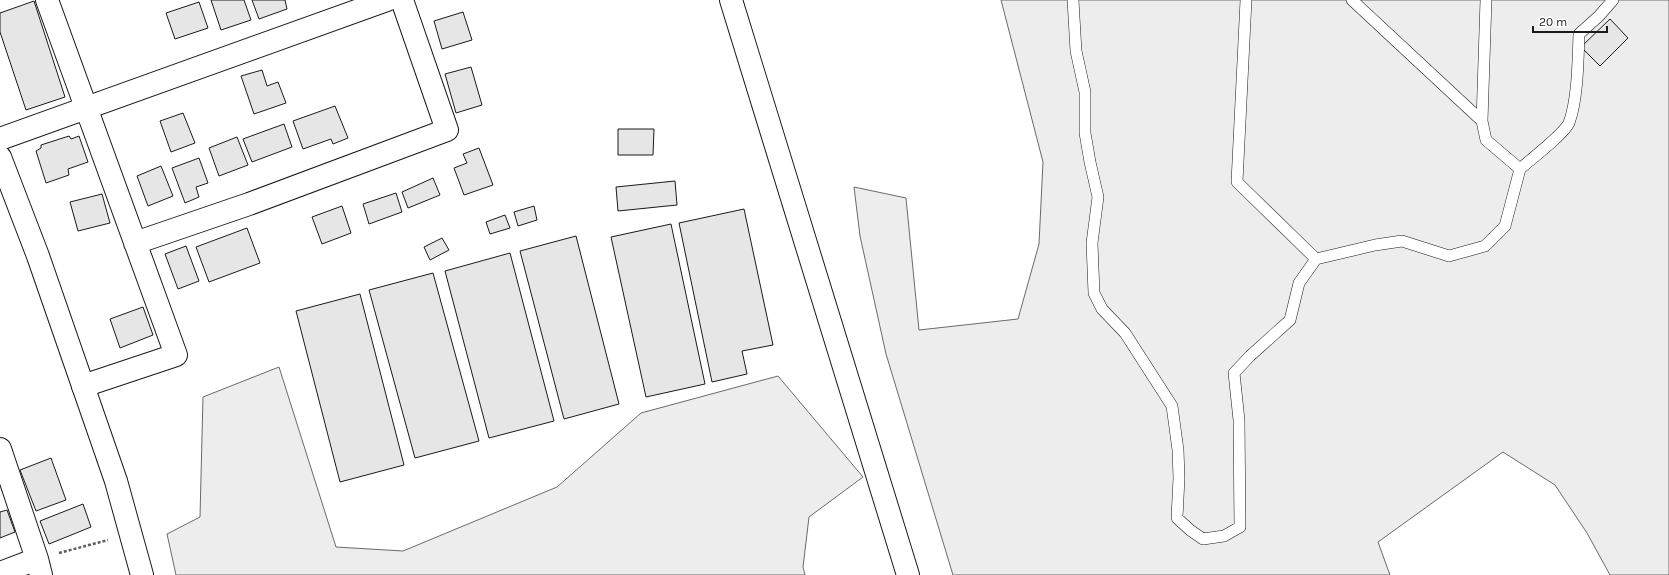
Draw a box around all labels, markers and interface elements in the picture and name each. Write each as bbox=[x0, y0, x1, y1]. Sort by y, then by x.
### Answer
scale bar bbox=[1533, 8, 1607, 34]
text: 20 m bbox=[1539, 15, 1567, 29]

